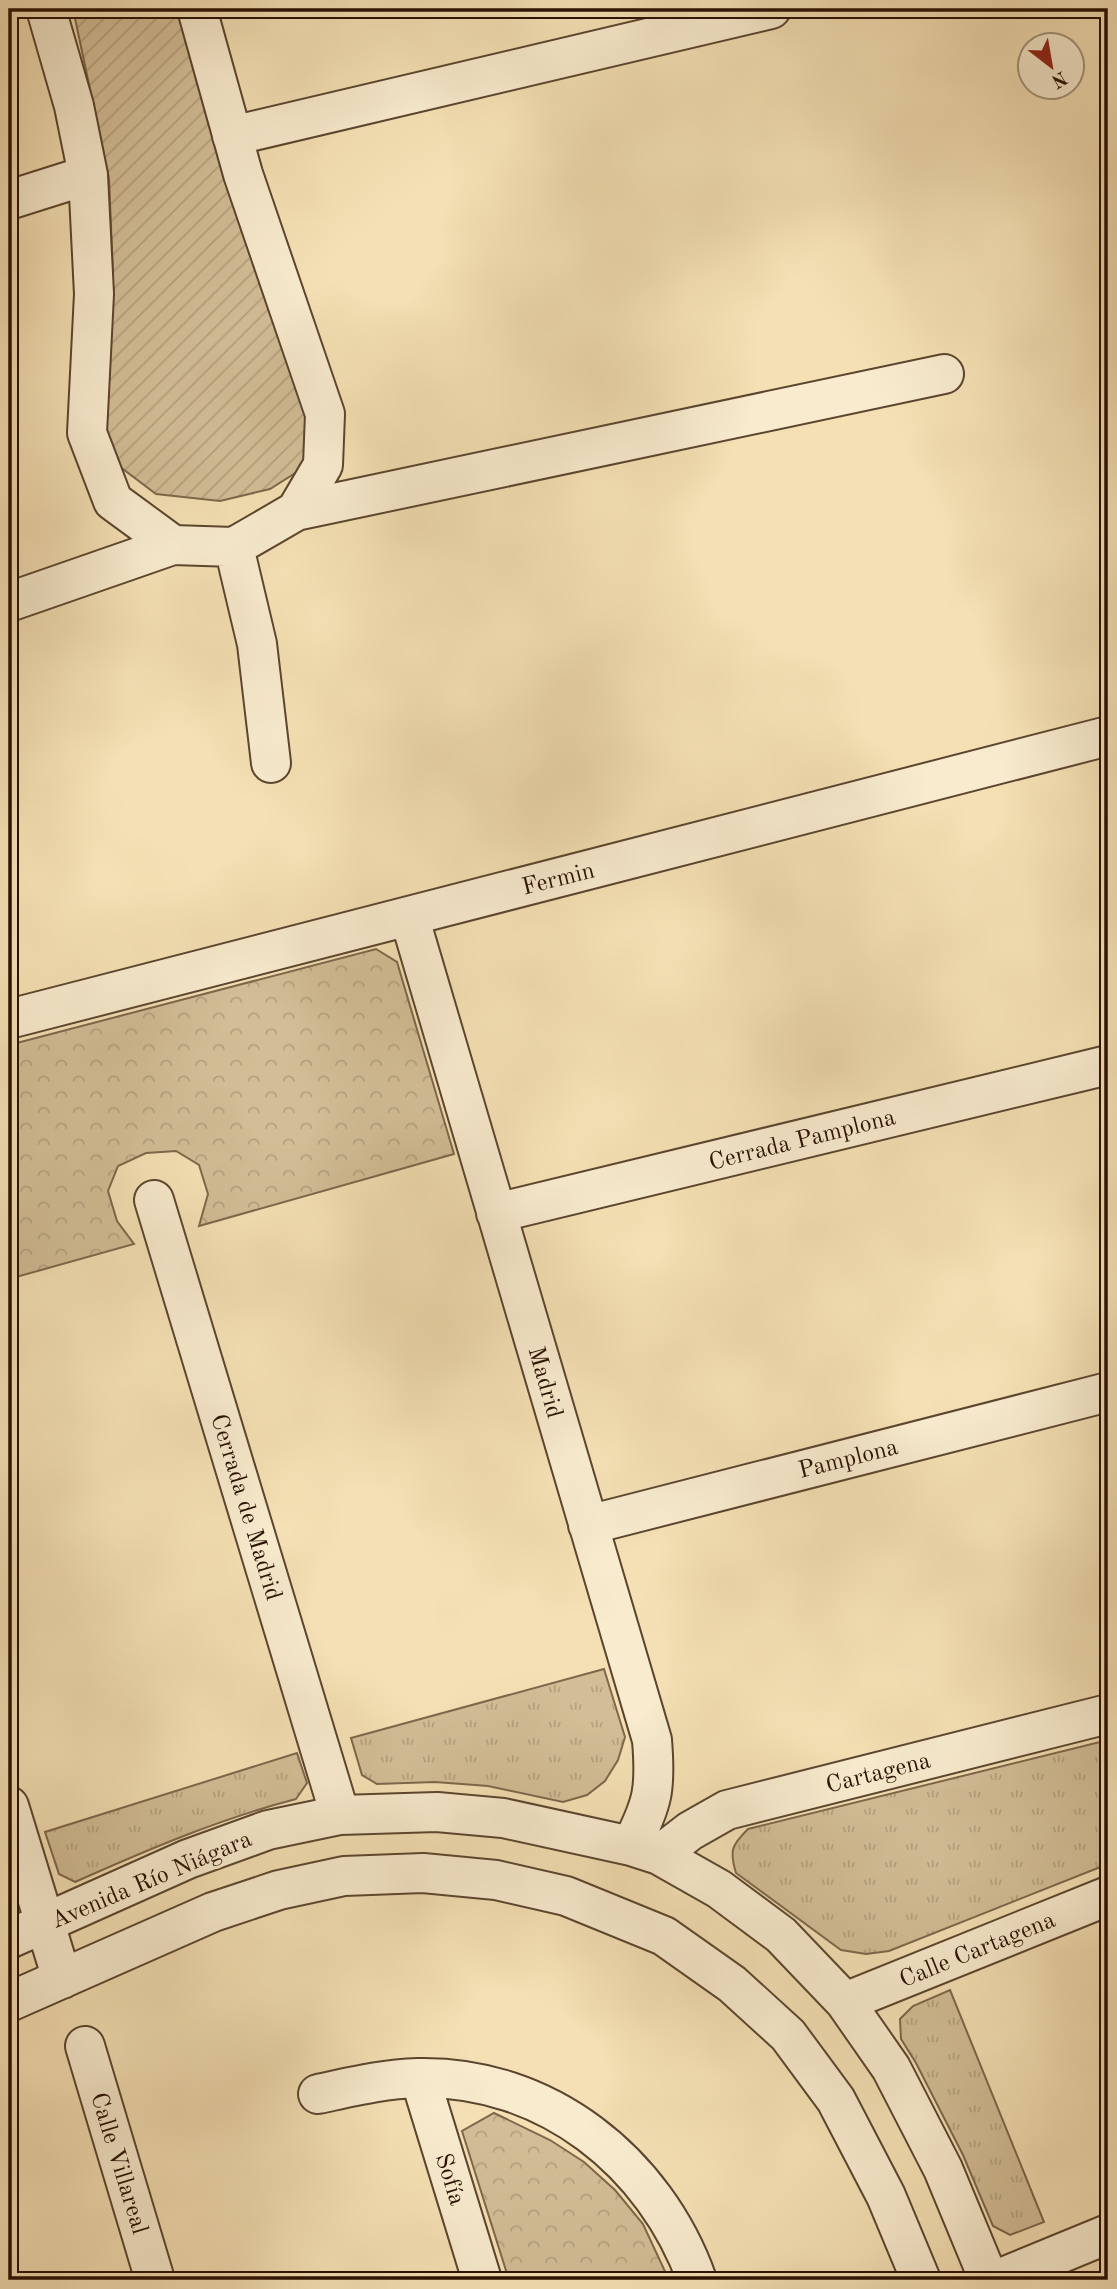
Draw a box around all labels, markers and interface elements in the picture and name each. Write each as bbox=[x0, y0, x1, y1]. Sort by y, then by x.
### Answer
north arrow bbox=[1016, 32, 1086, 102]
text: N bbox=[1047, 67, 1070, 91]
street label: Fermin bbox=[520, 859, 597, 901]
street label: Cerrada Pamplona bbox=[707, 1106, 898, 1176]
street label: Madrid bbox=[522, 1344, 566, 1421]
street label: Cerrada de Madrid bbox=[205, 1412, 285, 1604]
street label: Pamplona bbox=[796, 1436, 901, 1484]
street label: Cartagena bbox=[824, 1749, 933, 1799]
street label: Avenida Río Niágara bbox=[48, 1828, 256, 1934]
street label: Calle Cartagena bbox=[897, 1909, 1059, 1993]
street label: Calle Villareal bbox=[85, 2090, 151, 2237]
street label: Sofía bbox=[430, 2151, 468, 2209]

